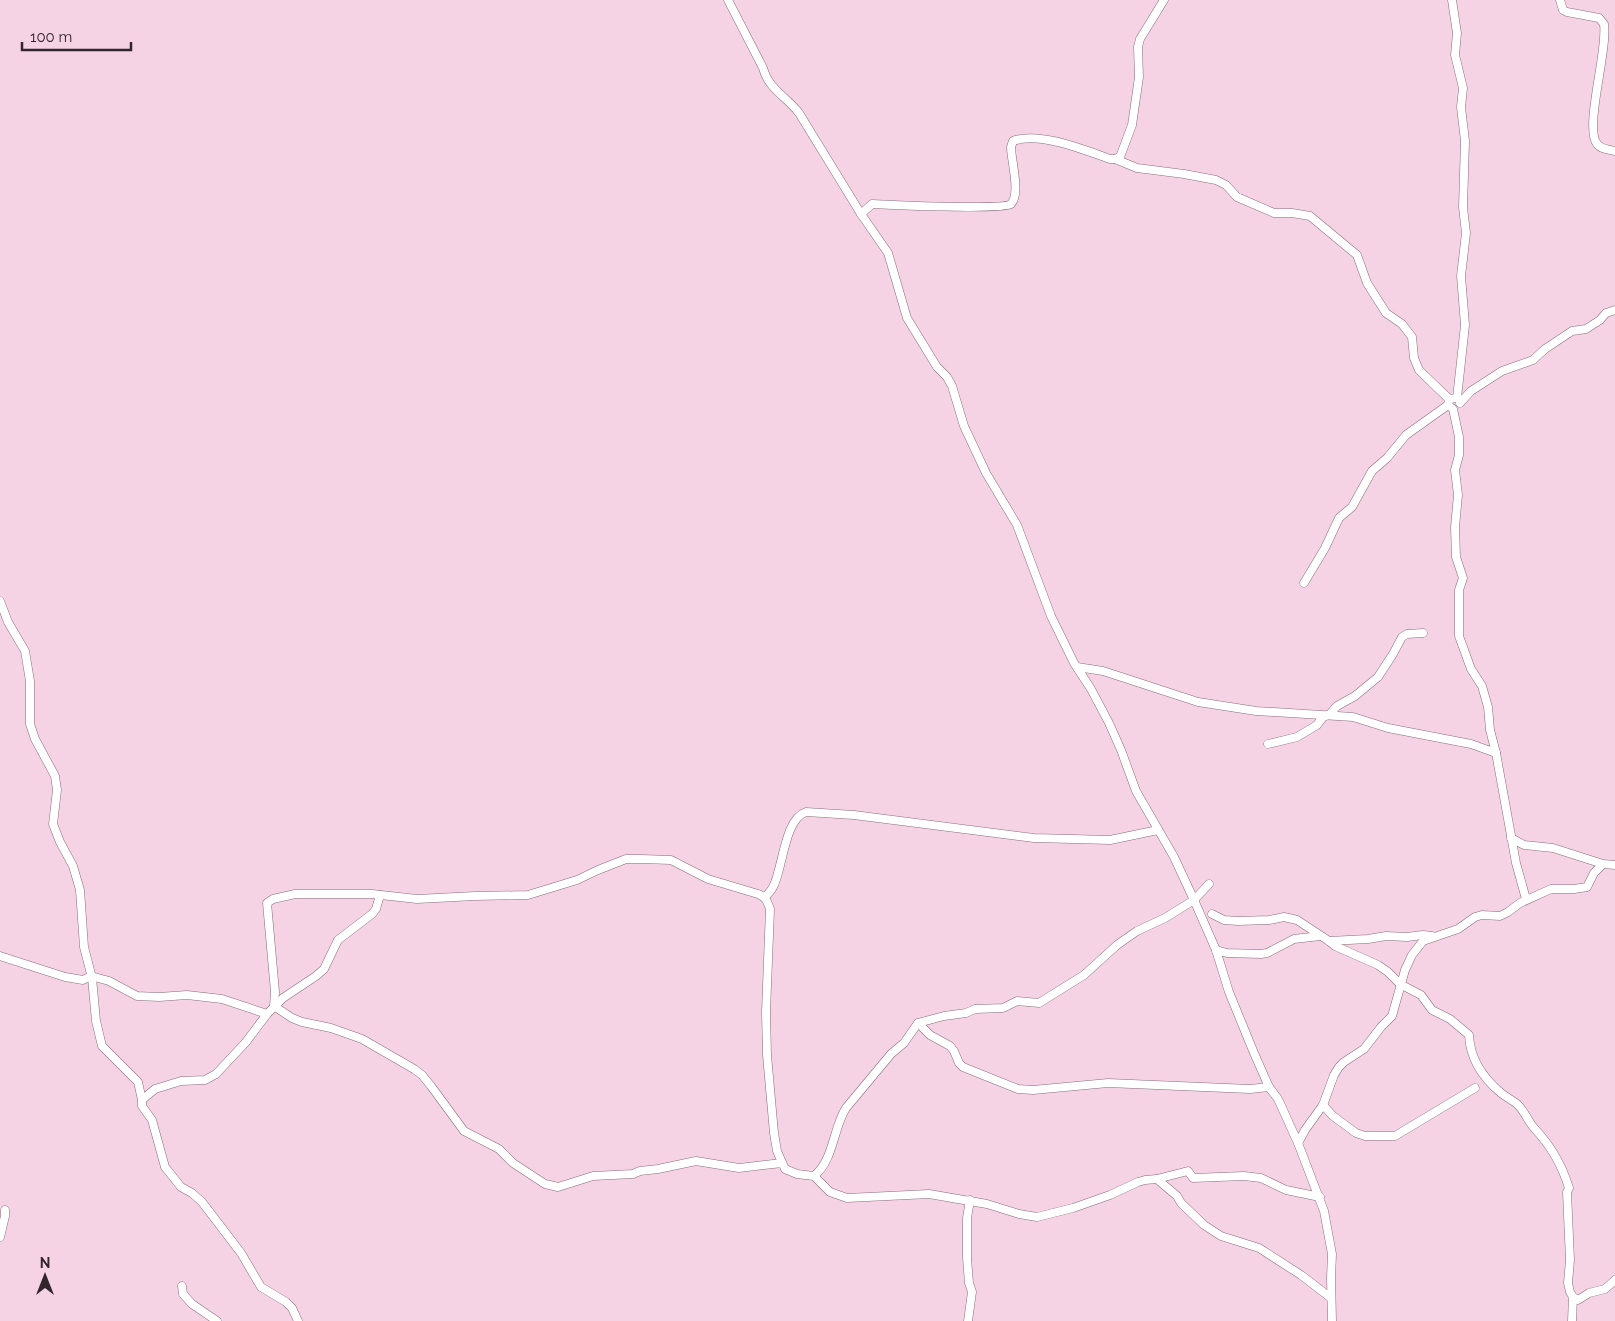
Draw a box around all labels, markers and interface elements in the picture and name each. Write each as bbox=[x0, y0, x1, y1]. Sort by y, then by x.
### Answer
scale bar bbox=[22, 20, 131, 52]
text: 100 m bbox=[30, 28, 72, 46]
north arrow bbox=[20, 1251, 70, 1301]
text: N bbox=[40, 1255, 50, 1271]

